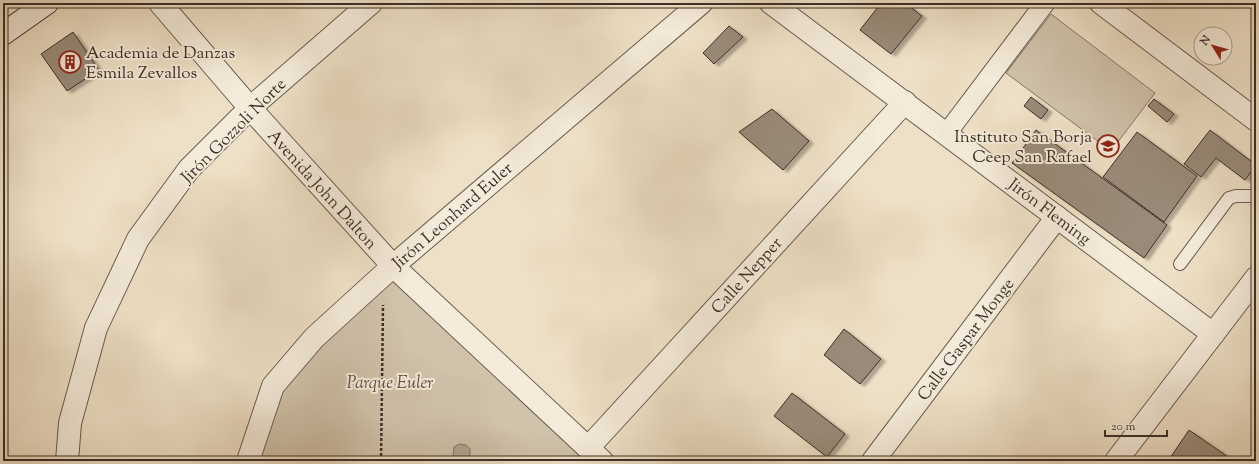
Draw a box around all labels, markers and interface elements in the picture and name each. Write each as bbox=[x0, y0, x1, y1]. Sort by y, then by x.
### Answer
north arrow bbox=[1193, 26, 1233, 66]
text: N bbox=[1196, 32, 1215, 50]
place label: Academia de Danzas Esmila Zevallos bbox=[86, 42, 236, 86]
building icon: Academia de Danzas Esmila Zevallos bbox=[57, 49, 83, 75]
street label: Jirón Gozzoli Norte bbox=[176, 73, 293, 190]
street label: Avenida John Dalton bbox=[261, 125, 382, 256]
place label: Instituto San Borja Ceep San Rafael bbox=[954, 126, 1092, 170]
school or university icon: Instituto San Borja Ceep San Rafael bbox=[1095, 133, 1121, 159]
street label: Jirón Leonhard Euler bbox=[387, 157, 519, 276]
street label: Jirón Fleming bbox=[1002, 173, 1095, 252]
street label: Calle Nepper bbox=[706, 232, 789, 320]
street label: Calle Gaspar Monge bbox=[912, 274, 1021, 407]
park label: Parque Euler bbox=[347, 372, 433, 396]
scale bar bbox=[1105, 412, 1167, 438]
text: 20 m bbox=[1111, 418, 1136, 436]

